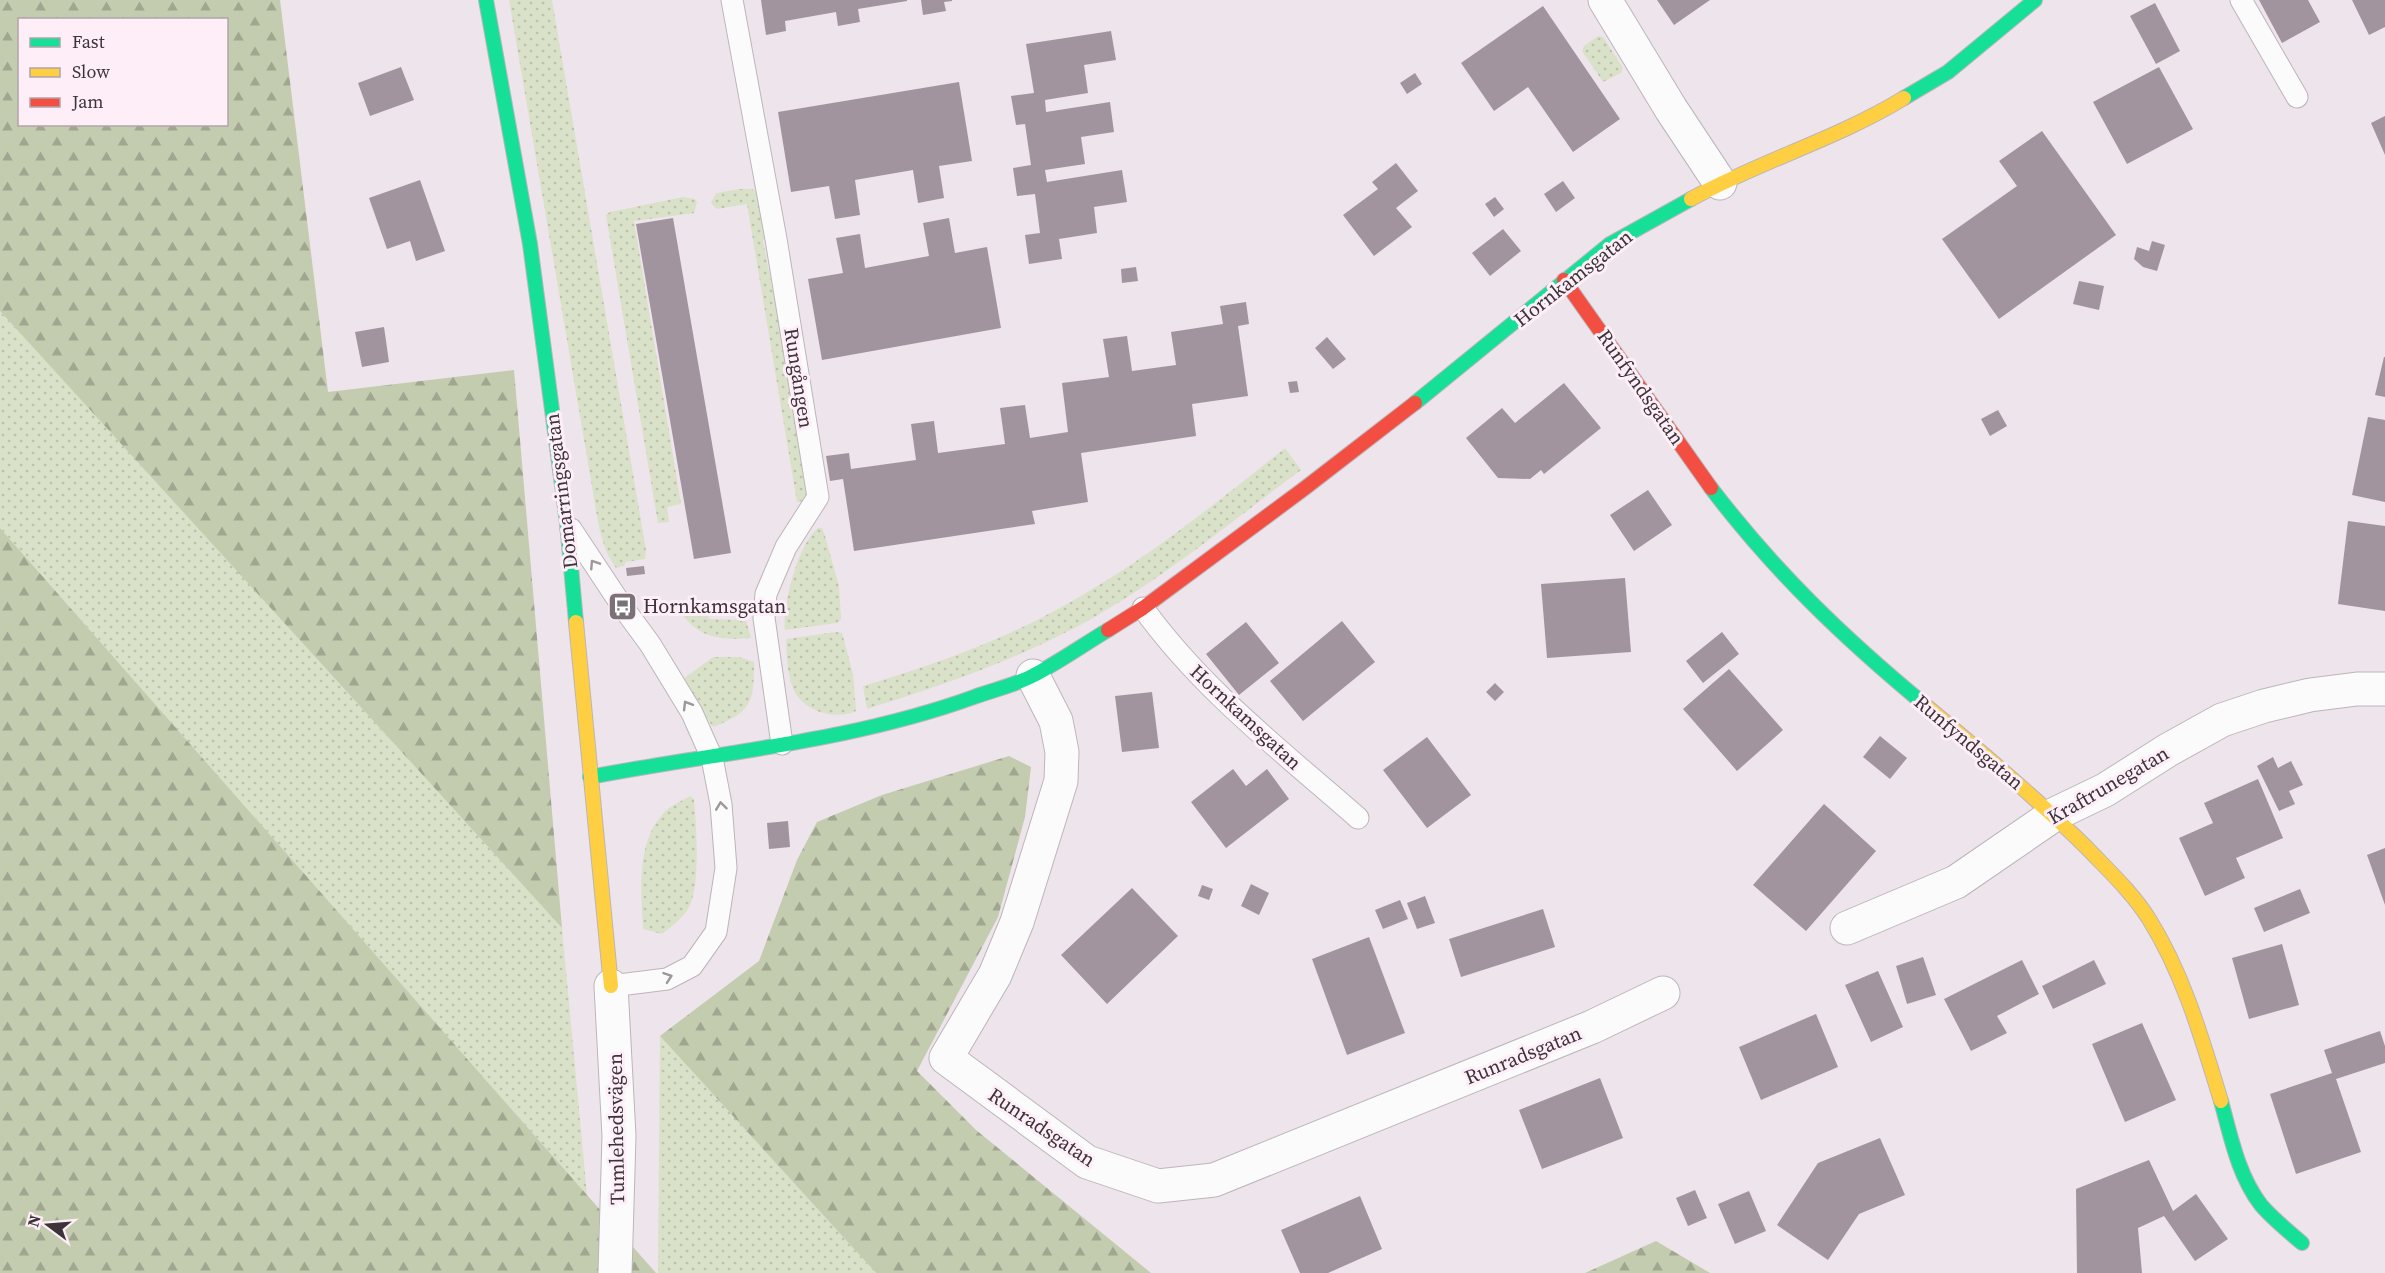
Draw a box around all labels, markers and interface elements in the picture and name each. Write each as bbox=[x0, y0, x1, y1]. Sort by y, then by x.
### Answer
legend bbox=[18, 18, 228, 126]
text: Fast bbox=[72, 29, 105, 54]
text: Slow bbox=[72, 59, 110, 84]
text: Jam bbox=[71, 89, 104, 114]
street label: Hornkamsgatan bbox=[1508, 223, 1638, 333]
street label: Runfyndsgatan bbox=[1591, 324, 1691, 450]
street label: Rungången bbox=[777, 326, 821, 430]
street label: Domarringsgatan bbox=[538, 412, 584, 570]
one-way arrow bbox=[591, 560, 602, 571]
bus stop icon: Hornkamsgatan bbox=[606, 590, 638, 622]
place label: Hornkamsgatan bbox=[643, 592, 786, 620]
street label: Hornkamsgatan bbox=[1184, 658, 1308, 776]
street label: Runfyndsgatan bbox=[1908, 688, 2030, 796]
one-way arrow bbox=[683, 701, 694, 711]
street label: Kraftrunegatan bbox=[2042, 739, 2174, 831]
one-way arrow bbox=[715, 801, 728, 811]
one-way arrow bbox=[663, 971, 673, 984]
street label: Runradsgatan bbox=[1460, 1019, 1586, 1091]
street label: Tumlehedsvägen bbox=[601, 1053, 631, 1205]
street label: Runradsgatan bbox=[983, 1081, 1101, 1173]
north arrow bbox=[18, 1195, 78, 1255]
text: N bbox=[21, 1212, 46, 1229]

